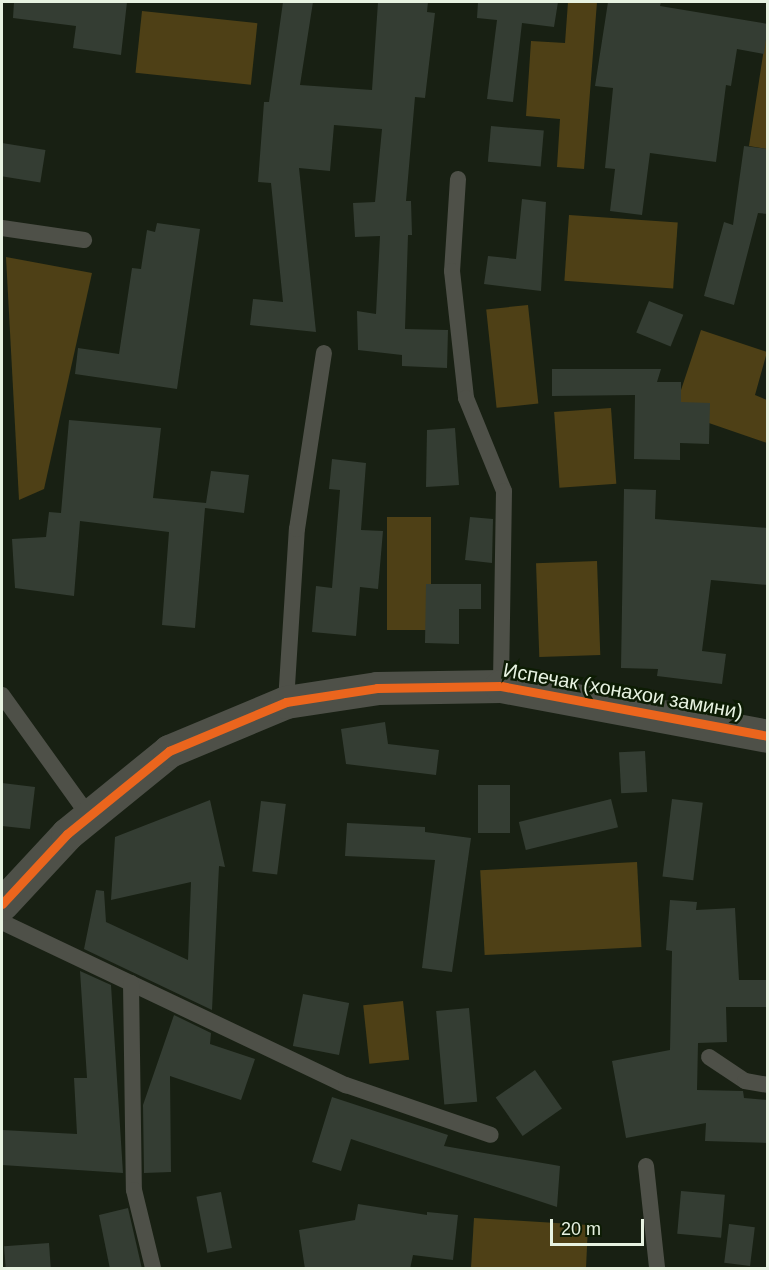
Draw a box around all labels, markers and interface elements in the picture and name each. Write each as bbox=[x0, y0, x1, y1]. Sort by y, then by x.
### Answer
street label: Испечак (хонахои замини) bbox=[501, 658, 745, 724]
scale bar bbox=[553, 1207, 648, 1245]
text: 20 m bbox=[561, 1219, 601, 1239]

